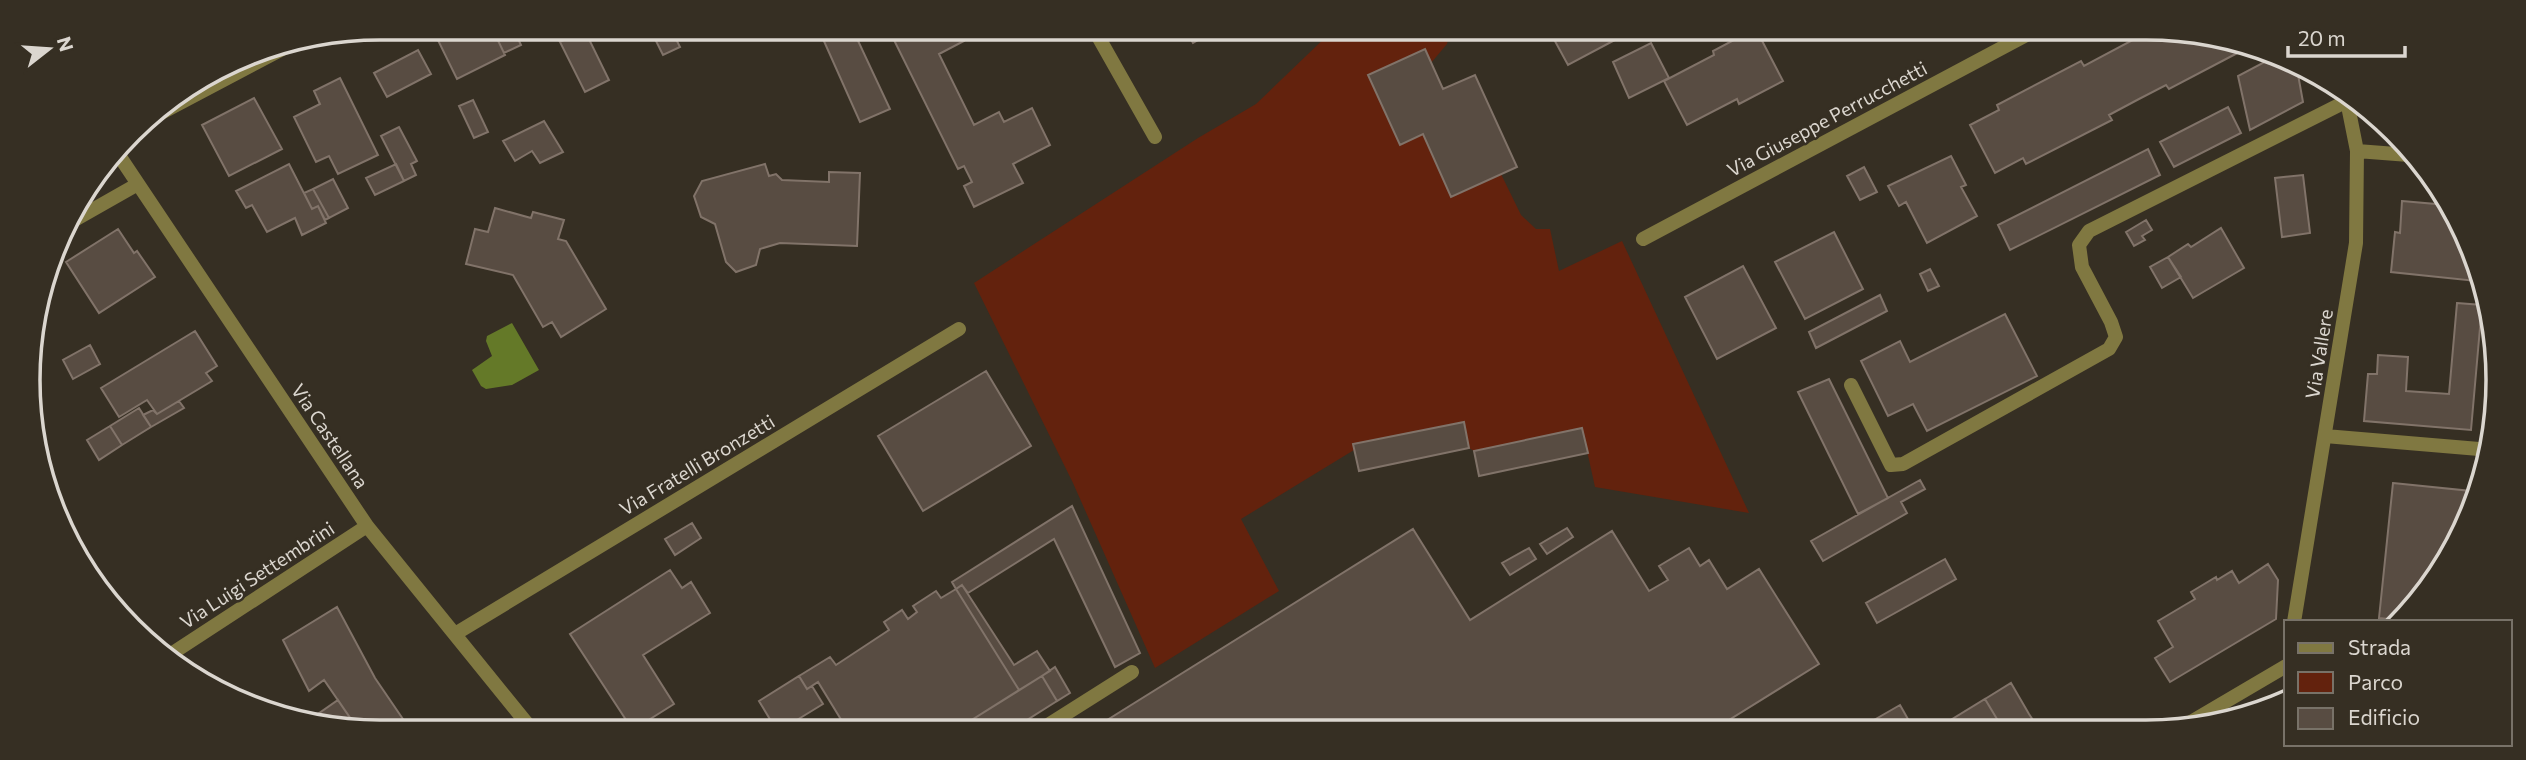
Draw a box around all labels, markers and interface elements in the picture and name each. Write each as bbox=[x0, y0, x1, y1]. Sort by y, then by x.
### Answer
north arrow bbox=[14, 14, 84, 84]
scale bar bbox=[2288, 14, 2405, 58]
text: 20 m bbox=[2298, 25, 2346, 50]
text: N bbox=[53, 34, 79, 54]
street label: Via Giuseppe Perrucchetti bbox=[1723, 56, 1931, 181]
street label: Via Vallere bbox=[2300, 307, 2337, 400]
street label: Via Castellana bbox=[287, 379, 374, 492]
street label: Via Fratelli Bronzetti bbox=[615, 409, 778, 520]
street label: Via Luigi Settembrini bbox=[175, 516, 338, 633]
legend bbox=[2284, 620, 2512, 746]
text: Strada bbox=[2348, 634, 2411, 659]
text: Parco bbox=[2348, 669, 2403, 694]
text: Edificio bbox=[2348, 704, 2420, 729]

